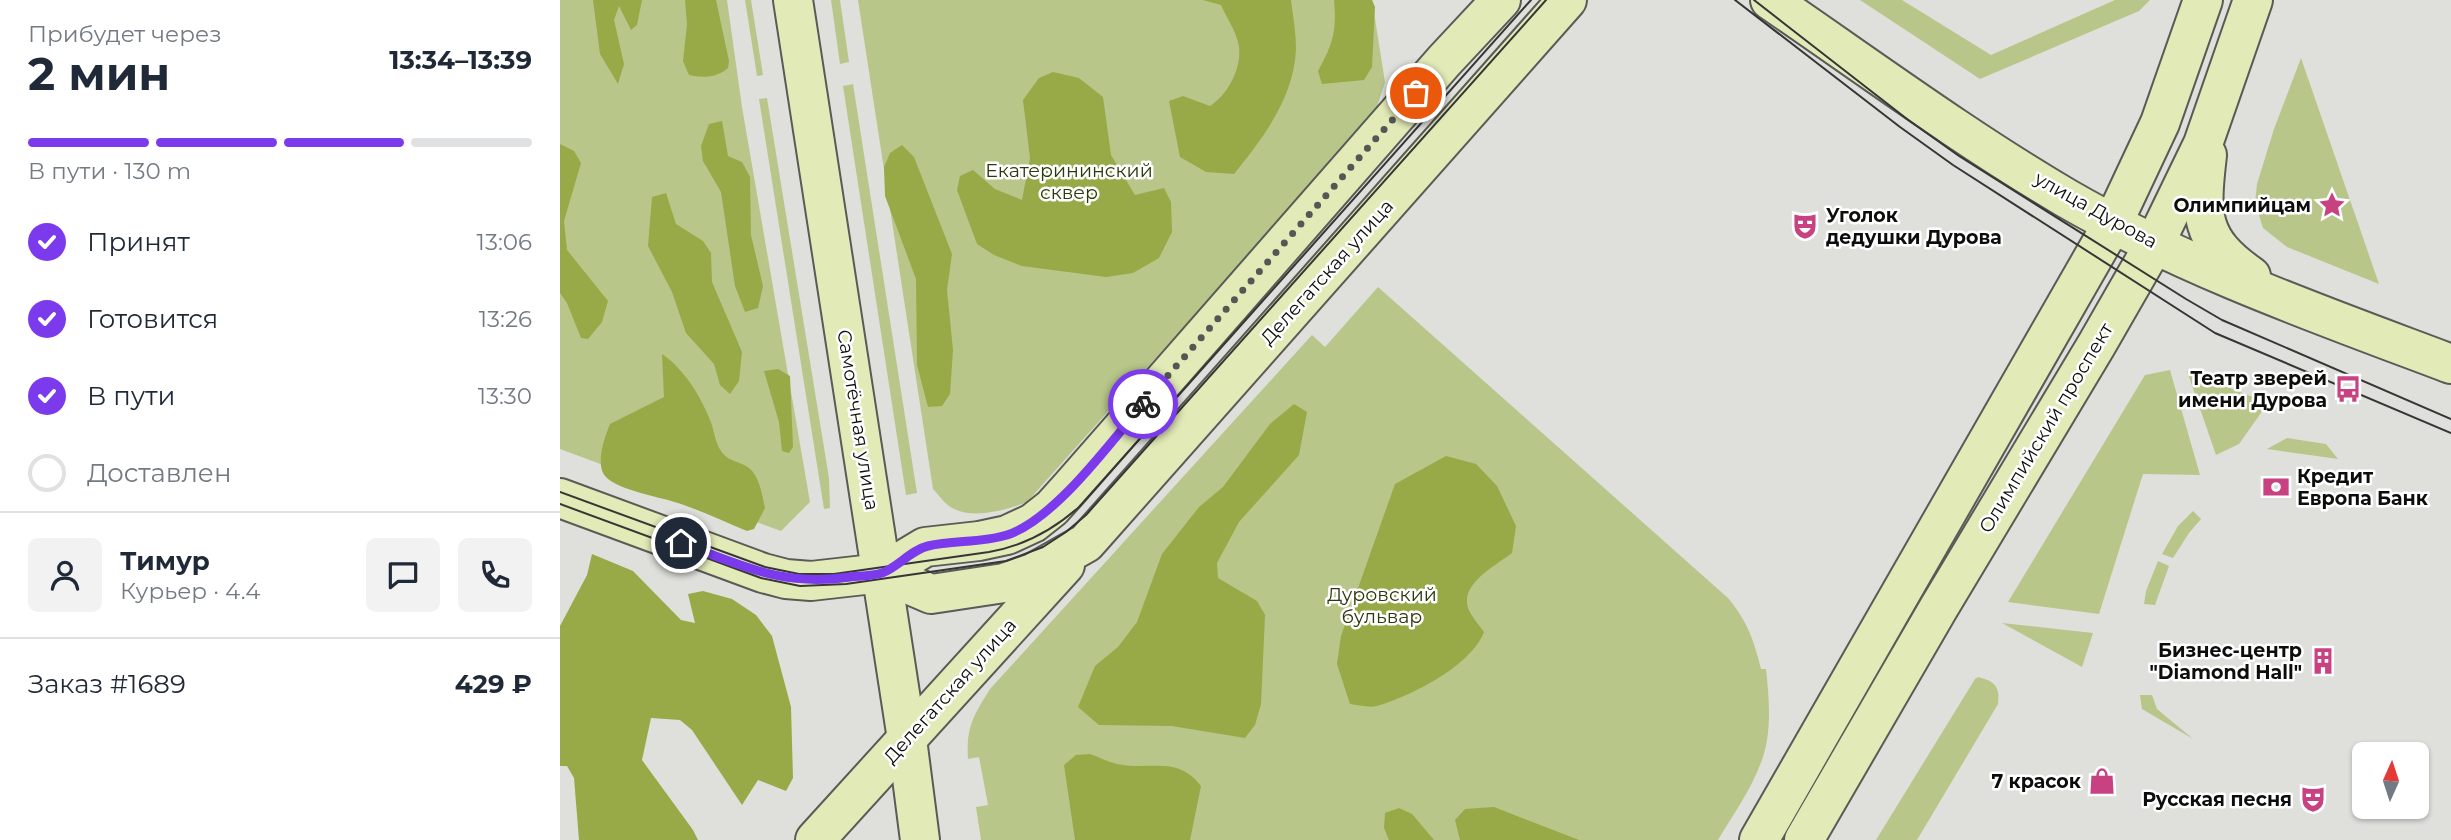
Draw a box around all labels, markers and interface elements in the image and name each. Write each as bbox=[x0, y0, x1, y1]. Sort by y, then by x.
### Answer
text: Прибудет через bbox=[28, 20, 222, 48]
text: 13:34–13:39 bbox=[389, 44, 532, 76]
text: 2 мин bbox=[28, 45, 170, 102]
pin bbox=[1386, 63, 1446, 123]
icon: bag bbox=[1397, 74, 1435, 112]
text: В пути · 130 m bbox=[28, 157, 191, 185]
park label: Екатерининский сквер bbox=[985, 159, 1153, 204]
street label: улица Дурова bbox=[2030, 166, 2162, 253]
place icon: Олимпийцам bbox=[2317, 190, 2347, 220]
place label: Олимпийцам bbox=[2173, 194, 2311, 217]
street label: Делегатская улица bbox=[1256, 195, 1398, 349]
place label: Уголок дедушки Дурова bbox=[1826, 204, 2002, 249]
theatre icon: Уголок дедушки Дурова bbox=[1790, 211, 1820, 241]
icon: check bbox=[28, 223, 66, 261]
text: Принят bbox=[87, 226, 190, 258]
text: 13:06 bbox=[477, 228, 532, 256]
icon: check bbox=[28, 300, 66, 338]
text: Готовится bbox=[87, 303, 218, 335]
text: 13:26 bbox=[479, 305, 532, 333]
street label: Олимпийский проспект bbox=[1974, 319, 2118, 537]
street label: Самотёчная улица bbox=[832, 328, 884, 512]
place label: Театр зверей имени Дурова bbox=[2178, 367, 2327, 412]
courier bbox=[1108, 369, 1178, 439]
bus stop icon: Театр зверей имени Дурова bbox=[2333, 374, 2363, 404]
icon: check bbox=[28, 377, 66, 415]
text: В пути bbox=[87, 380, 176, 412]
text: 13:30 bbox=[478, 382, 532, 410]
icon: bike bbox=[1124, 385, 1162, 423]
text: Доставлен bbox=[87, 457, 232, 489]
place label: Кредит Европа Банк bbox=[2297, 465, 2429, 510]
bank icon: Кредит Европа Банк bbox=[2261, 472, 2291, 502]
pin bbox=[651, 513, 711, 573]
icon: home bbox=[662, 524, 700, 562]
button: person bbox=[28, 538, 102, 612]
button: chat bbox=[366, 538, 440, 612]
button: phone bbox=[458, 538, 532, 612]
text: Тимур bbox=[120, 545, 210, 577]
text: Курьер · 4.4 bbox=[120, 577, 260, 605]
park label: Дуровский бульвар bbox=[1327, 583, 1437, 628]
street label: Делегатская улица bbox=[879, 614, 1021, 768]
place label: Бизнес-центр "Diamond Hall" bbox=[2150, 639, 2302, 684]
building icon: Бизнес-центр "Diamond Hall" bbox=[2308, 646, 2338, 676]
text: Заказ #1689 bbox=[28, 668, 186, 700]
text: 429 ₽ bbox=[455, 668, 532, 700]
north arrow bbox=[2352, 742, 2429, 819]
map controls bbox=[2352, 742, 2429, 819]
shop icon: 7 красок bbox=[2087, 766, 2117, 796]
place label: 7 красок bbox=[1991, 770, 2082, 793]
theatre icon: Русская песня bbox=[2298, 784, 2328, 814]
place label: Русская песня bbox=[2142, 788, 2292, 811]

